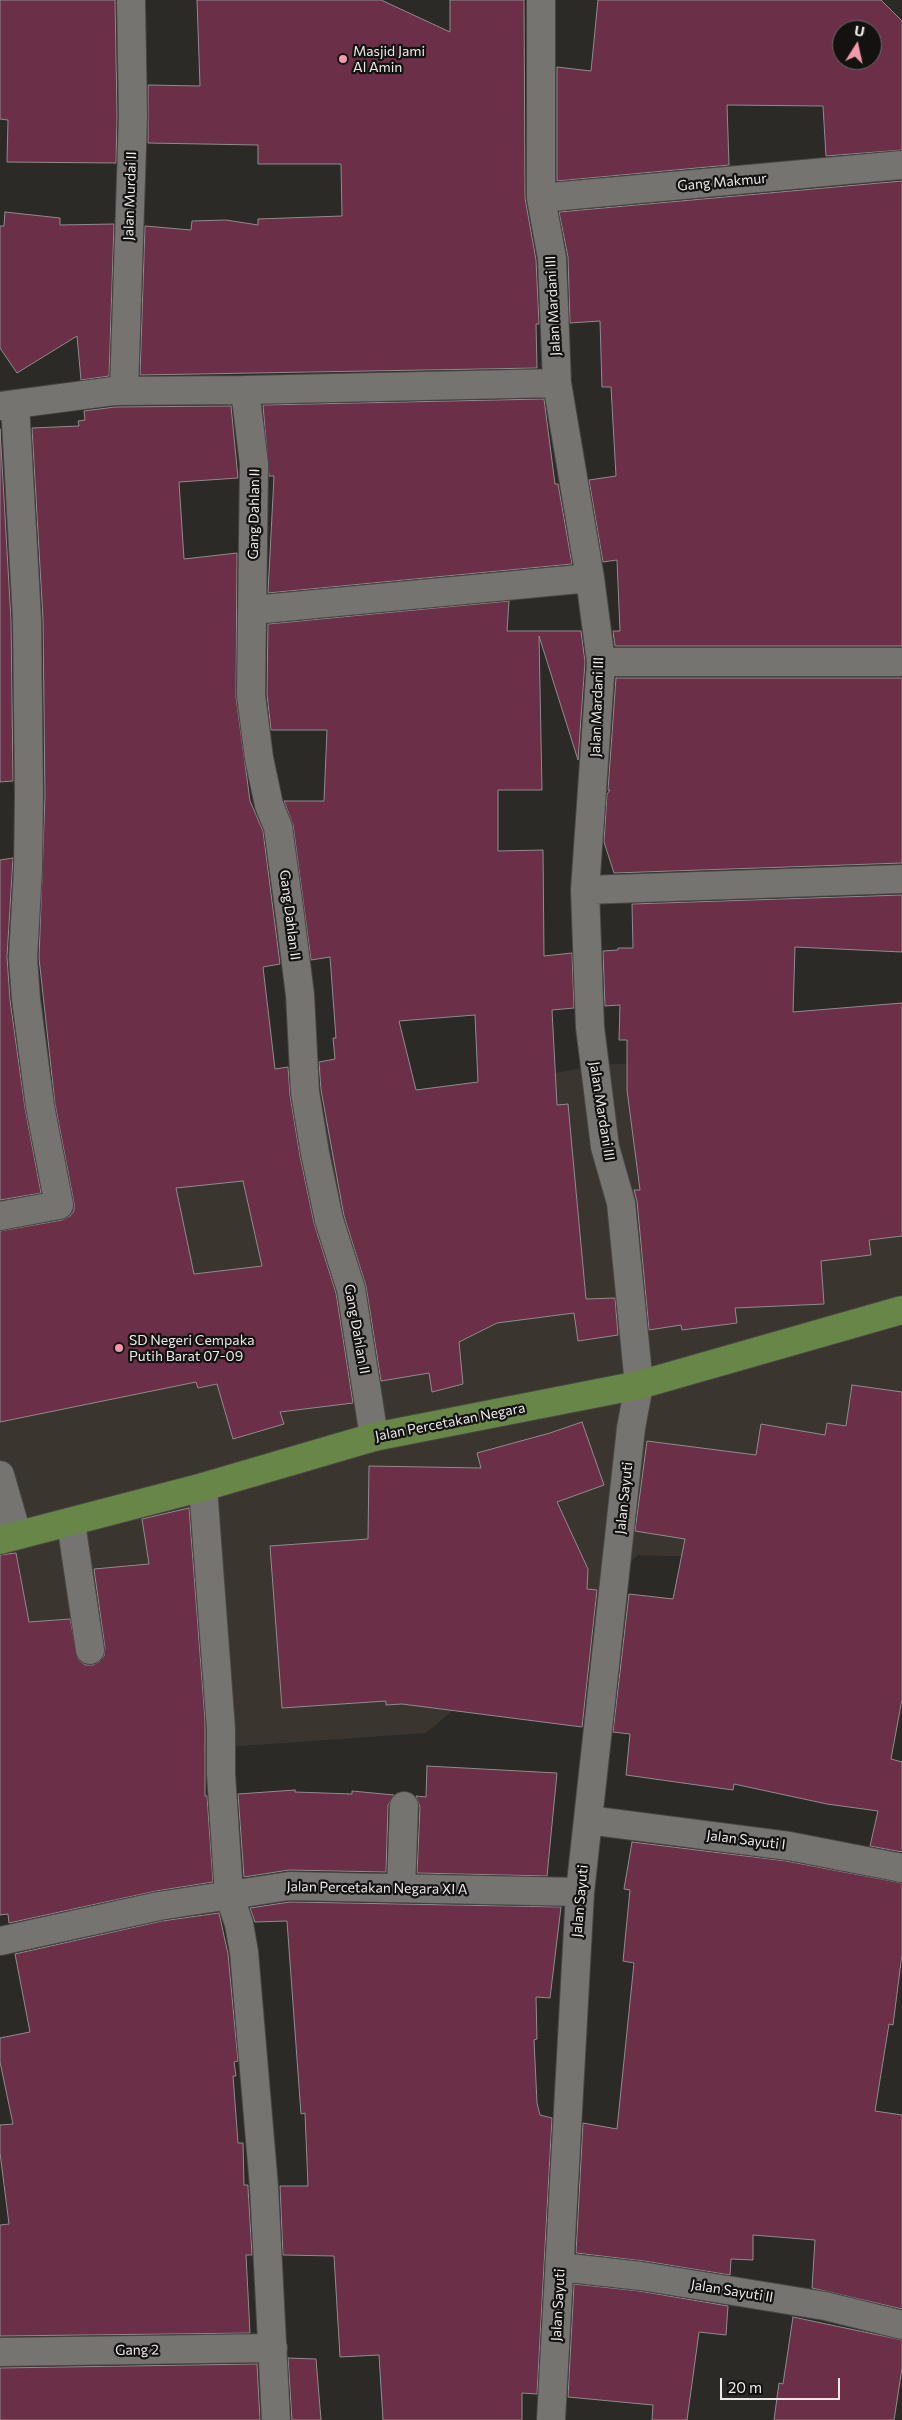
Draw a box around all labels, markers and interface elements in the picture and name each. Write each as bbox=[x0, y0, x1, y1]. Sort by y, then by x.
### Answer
north arrow bbox=[832, 20, 882, 70]
text: U bbox=[853, 21, 866, 40]
place label: Masjid Jami Al Amin bbox=[353, 43, 425, 75]
marker: Masjid Jami Al Amin bbox=[337, 53, 349, 65]
street label: Jalan Murdai II bbox=[120, 151, 140, 241]
street label: Gang Makmur bbox=[677, 170, 767, 194]
street label: Jalan Mardani III bbox=[542, 255, 564, 357]
street label: Gang Dahlan II bbox=[245, 468, 263, 560]
street label: Jalan Mardani III bbox=[587, 657, 607, 757]
street label: Gang Dahlan II bbox=[276, 869, 304, 961]
street label: Jalan Mardani III bbox=[586, 1060, 618, 1162]
street label: Gang Dahlan II bbox=[341, 1283, 373, 1375]
place label: SD Negeri Cempaka Putih Barat 07-09 bbox=[129, 1332, 255, 1364]
marker: SD Negeri Cempaka Putih Barat 07-09 bbox=[113, 1342, 125, 1354]
street label: Jalan Percetakan Negara bbox=[373, 1399, 527, 1445]
street label: Jalan Sayuti bbox=[612, 1461, 636, 1535]
street label: Jalan Sayuti I bbox=[706, 1827, 786, 1853]
street label: Jalan Sayuti bbox=[568, 1864, 592, 1938]
street label: Jalan Percetakan Negara XI A bbox=[286, 1878, 468, 1898]
street label: Jalan Sayuti bbox=[548, 2268, 568, 2342]
street label: Jalan Sayuti II bbox=[690, 2276, 774, 2306]
street label: Gang 2 bbox=[115, 2341, 159, 2359]
scale bar bbox=[722, 2368, 842, 2400]
text: 20 m bbox=[728, 2378, 762, 2396]

